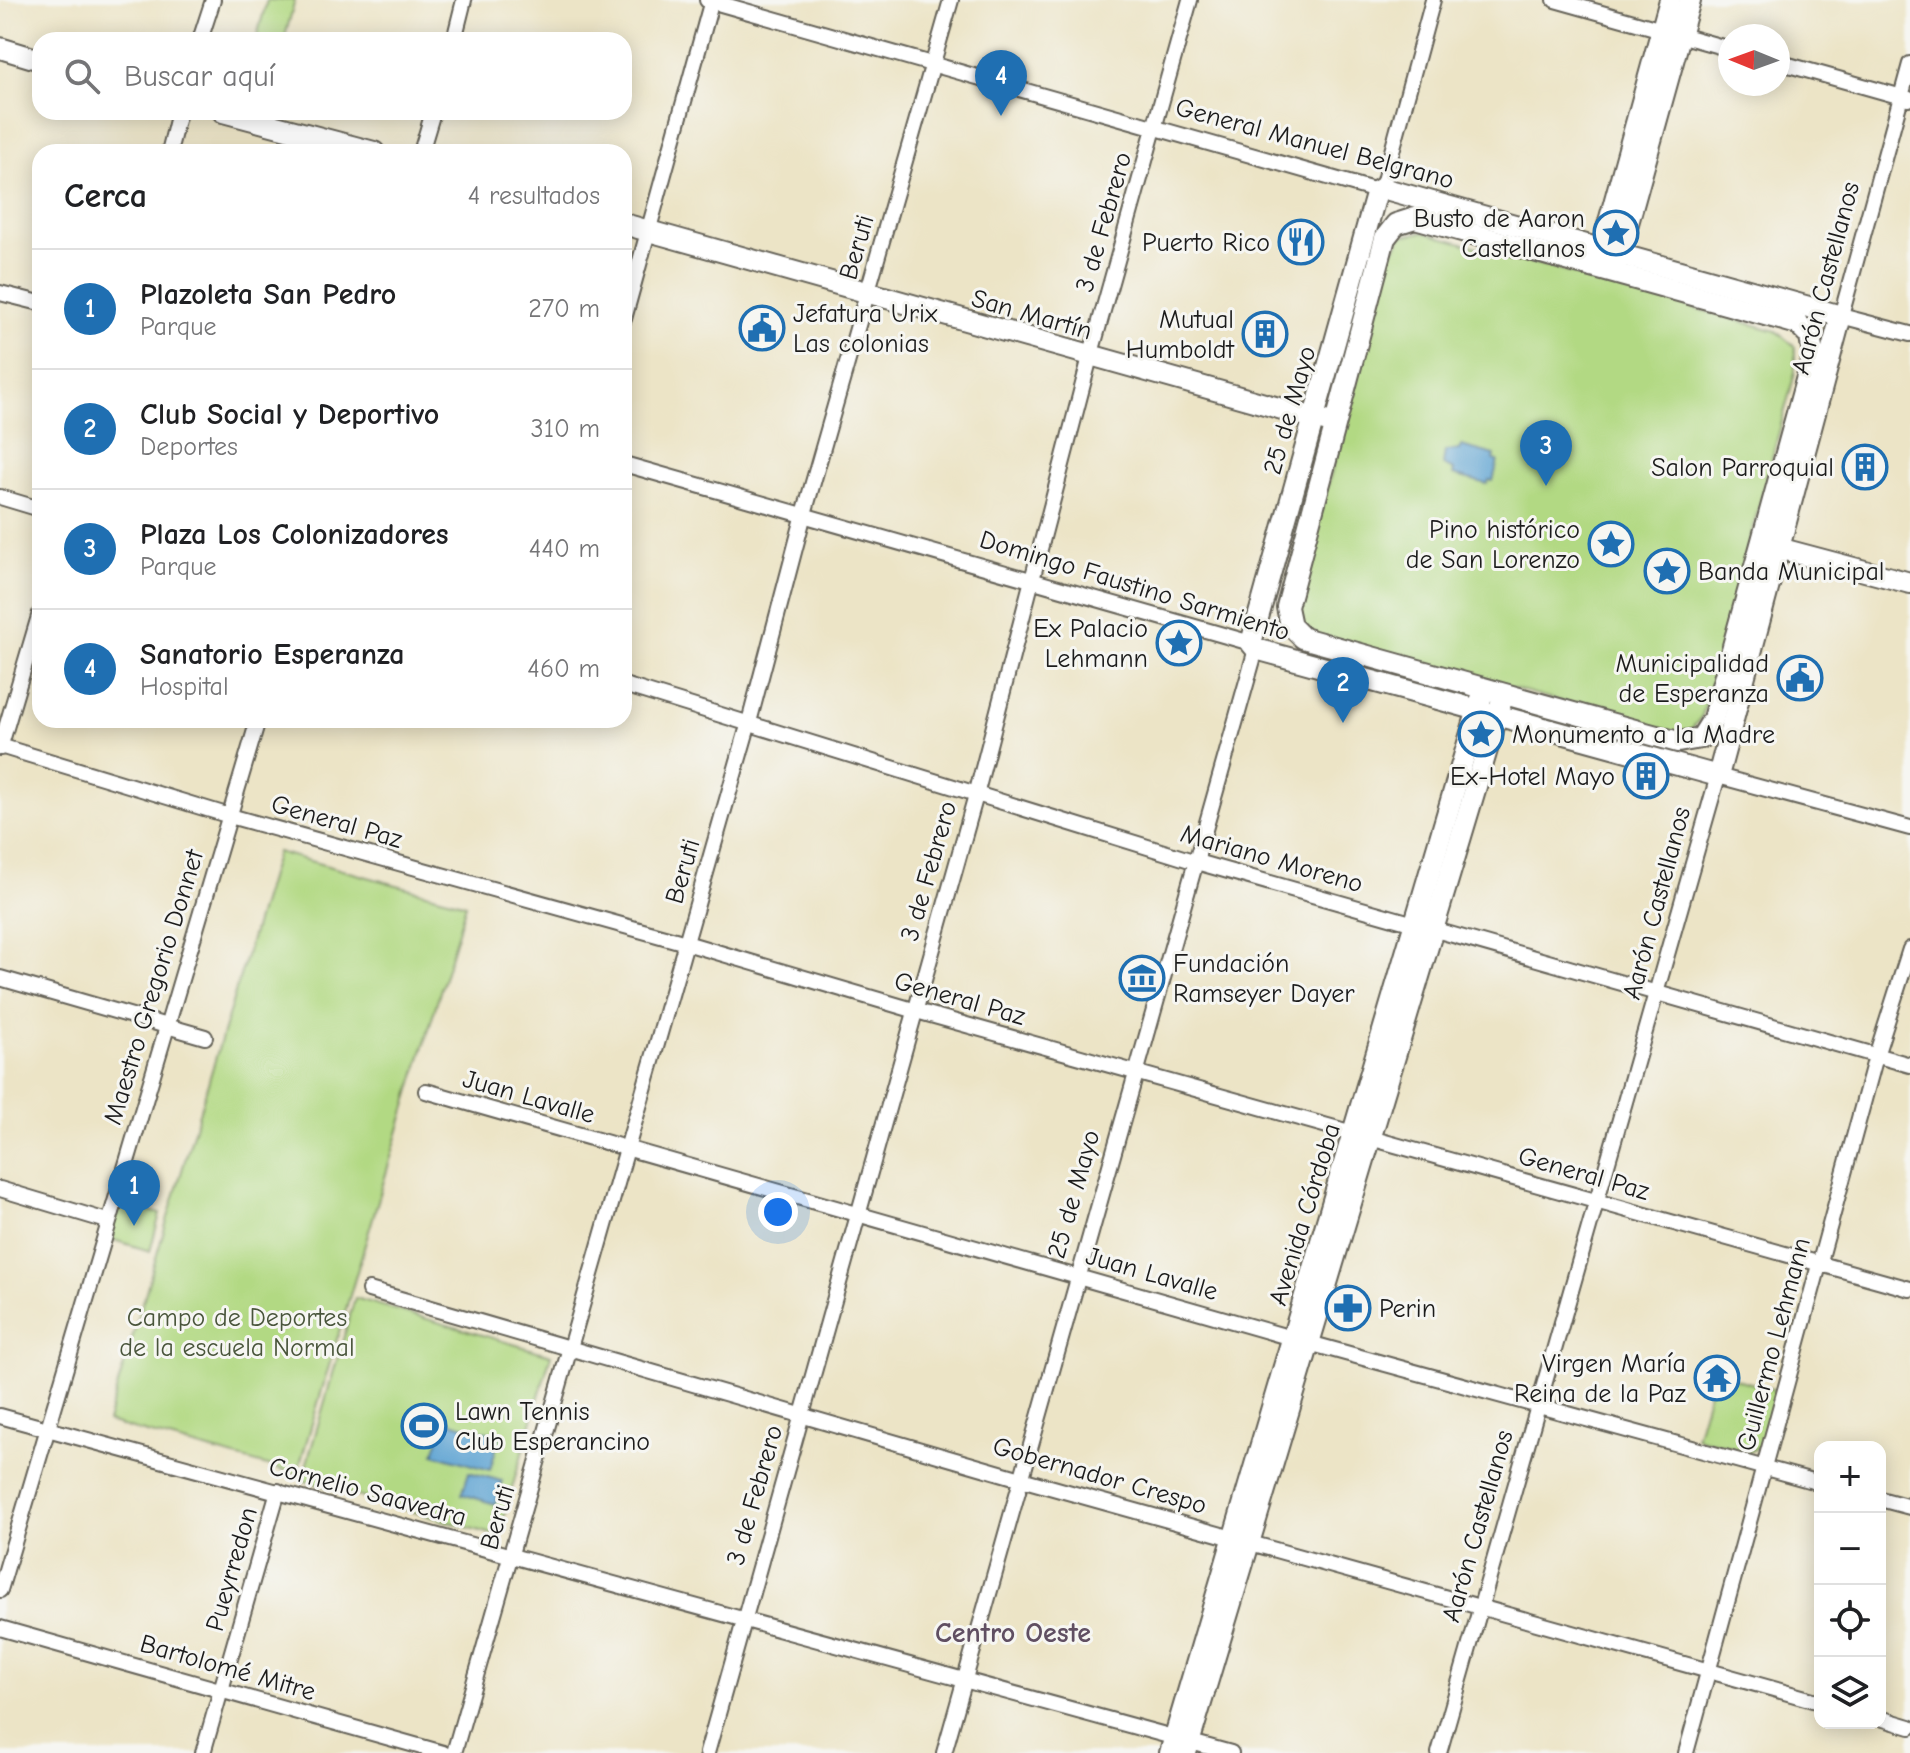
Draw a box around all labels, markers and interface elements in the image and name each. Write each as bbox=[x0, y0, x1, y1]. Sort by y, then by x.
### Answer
north arrow bbox=[1718, 24, 1790, 96]
search box bbox=[32, 32, 632, 120]
pin: 4 bbox=[975, 50, 1027, 116]
icon: search bbox=[60, 54, 104, 98]
text: Buscar aquí bbox=[124, 59, 275, 94]
street label: General Manuel Belgrano bbox=[1172, 92, 1457, 196]
street label: 3 de Febrero bbox=[1070, 149, 1138, 296]
text: Cerca bbox=[64, 176, 147, 216]
street label: Aarón Castellanos bbox=[1786, 179, 1866, 378]
text: 4 resultados bbox=[468, 181, 600, 211]
place label: Busto de Aaron Castellanos bbox=[1414, 204, 1585, 264]
place icon: Busto de Aaron Castellanos bbox=[1592, 209, 1640, 257]
street label: Beruti bbox=[833, 211, 880, 283]
restaurant icon: Puerto Rico bbox=[1277, 218, 1325, 266]
place label: Puerto Rico bbox=[1142, 228, 1270, 258]
text: Plazoleta San Pedro bbox=[140, 277, 396, 312]
street label: San Martín bbox=[968, 283, 1096, 346]
text: 1 bbox=[85, 294, 95, 324]
text: 270 m bbox=[528, 294, 600, 324]
place label: Jefatura Urix Las colonias bbox=[793, 299, 938, 359]
public building icon: Jefatura Urix Las colonias bbox=[738, 304, 786, 352]
place label: Mutual Humboldt bbox=[1126, 305, 1236, 365]
building icon: Mutual Humboldt bbox=[1241, 310, 1289, 358]
text: Parque bbox=[140, 312, 217, 342]
street label: 25 de Mayo bbox=[1257, 343, 1323, 478]
text: Club Social y Deportivo bbox=[140, 397, 439, 432]
text: 2 bbox=[84, 414, 96, 444]
text: 310 m bbox=[531, 414, 600, 444]
pin: 3 bbox=[1520, 420, 1572, 486]
text: Deportes bbox=[140, 432, 238, 462]
building icon: Salon Parroquial bbox=[1841, 443, 1889, 491]
place label: Salon Parroquial bbox=[1651, 453, 1834, 483]
place label: Pino histórico de San Lorenzo bbox=[1406, 515, 1580, 575]
text: Plaza Los Colonizadores bbox=[140, 517, 449, 552]
place icon: Pino histórico de San Lorenzo bbox=[1587, 520, 1635, 568]
street label: Domingo Faustino Sarmiento bbox=[976, 524, 1293, 647]
text: 3 bbox=[84, 534, 96, 564]
text: 440 m bbox=[529, 534, 600, 564]
place icon: Banda Municipal bbox=[1643, 547, 1691, 595]
text: Parque bbox=[140, 552, 217, 582]
place label: Banda Municipal bbox=[1698, 557, 1885, 587]
place label: Ex Palacio Lehmann bbox=[1033, 614, 1148, 674]
place icon: Ex Palacio Lehmann bbox=[1155, 619, 1203, 667]
text: Sanatorio Esperanza bbox=[140, 637, 405, 672]
place label: Municipalidad de Esperanza bbox=[1615, 649, 1769, 709]
text: 4 bbox=[84, 654, 96, 684]
text: 460 m bbox=[527, 654, 600, 684]
public building icon: Municipalidad de Esperanza bbox=[1776, 654, 1824, 702]
pin: 2 bbox=[1317, 657, 1369, 723]
text: Hospital bbox=[140, 672, 229, 702]
place icon: Monumento a la Madre bbox=[1457, 710, 1505, 758]
place label: Monumento a la Madre bbox=[1512, 720, 1775, 750]
building icon: Ex-Hotel Mayo bbox=[1622, 752, 1670, 800]
place label: Ex-Hotel Mayo bbox=[1450, 762, 1615, 792]
street label: General Paz bbox=[268, 789, 406, 855]
street label: 3 de Febrero bbox=[895, 798, 963, 945]
street label: Aarón Castellanos bbox=[1617, 804, 1697, 1003]
street label: Mariano Moreno bbox=[1177, 819, 1366, 899]
street label: Beruti bbox=[659, 835, 706, 907]
street label: Maestro Gregorio Donnet bbox=[98, 845, 211, 1128]
place label: Fundación Ramseyer Dayer bbox=[1173, 949, 1355, 1009]
museum icon: Fundación Ramseyer Dayer bbox=[1118, 954, 1166, 1002]
street label: General Paz bbox=[891, 966, 1029, 1032]
street label: Juan Lavalle bbox=[459, 1064, 598, 1130]
street label: Avenida Córdoba bbox=[1263, 1120, 1347, 1309]
street label: 25 de Mayo bbox=[1041, 1127, 1107, 1262]
street label: General Paz bbox=[1515, 1141, 1653, 1207]
pin: 1 bbox=[108, 1160, 160, 1226]
your location bbox=[758, 1192, 798, 1232]
street label: Guillermo Lehmann bbox=[1731, 1234, 1817, 1454]
street label: Juan Lavalle bbox=[1082, 1241, 1221, 1307]
pharmacy icon: Perin bbox=[1324, 1284, 1372, 1332]
place label: Perin bbox=[1379, 1294, 1436, 1324]
park label: Campo de Deportes de la escuela Normal bbox=[119, 1303, 355, 1363]
place label: Virgen María Reina de la Paz bbox=[1514, 1349, 1686, 1409]
temple icon: Virgen María Reina de la Paz bbox=[1693, 1354, 1741, 1402]
place label: Lawn Tennis Club Esperancino bbox=[455, 1397, 650, 1457]
sports icon: Lawn Tennis Club Esperancino bbox=[400, 1402, 448, 1450]
street label: 3 de Febrero bbox=[721, 1422, 789, 1569]
street label: Aarón Castellanos bbox=[1436, 1427, 1520, 1626]
street label: Gobernador Crespo bbox=[989, 1431, 1210, 1521]
map controls bbox=[1814, 1441, 1886, 1729]
button: + bbox=[1814, 1441, 1886, 1513]
street label: Cornelio Saavedra bbox=[266, 1451, 470, 1533]
street label: Beruti bbox=[474, 1481, 521, 1553]
street label: Pueyrredon bbox=[200, 1504, 264, 1635]
button: − bbox=[1814, 1513, 1886, 1585]
button: locate bbox=[1814, 1585, 1886, 1657]
district label: Centro Oeste bbox=[935, 1617, 1091, 1649]
street label: Bartolomé Mitre bbox=[137, 1629, 319, 1707]
button: layers bbox=[1814, 1657, 1886, 1729]

